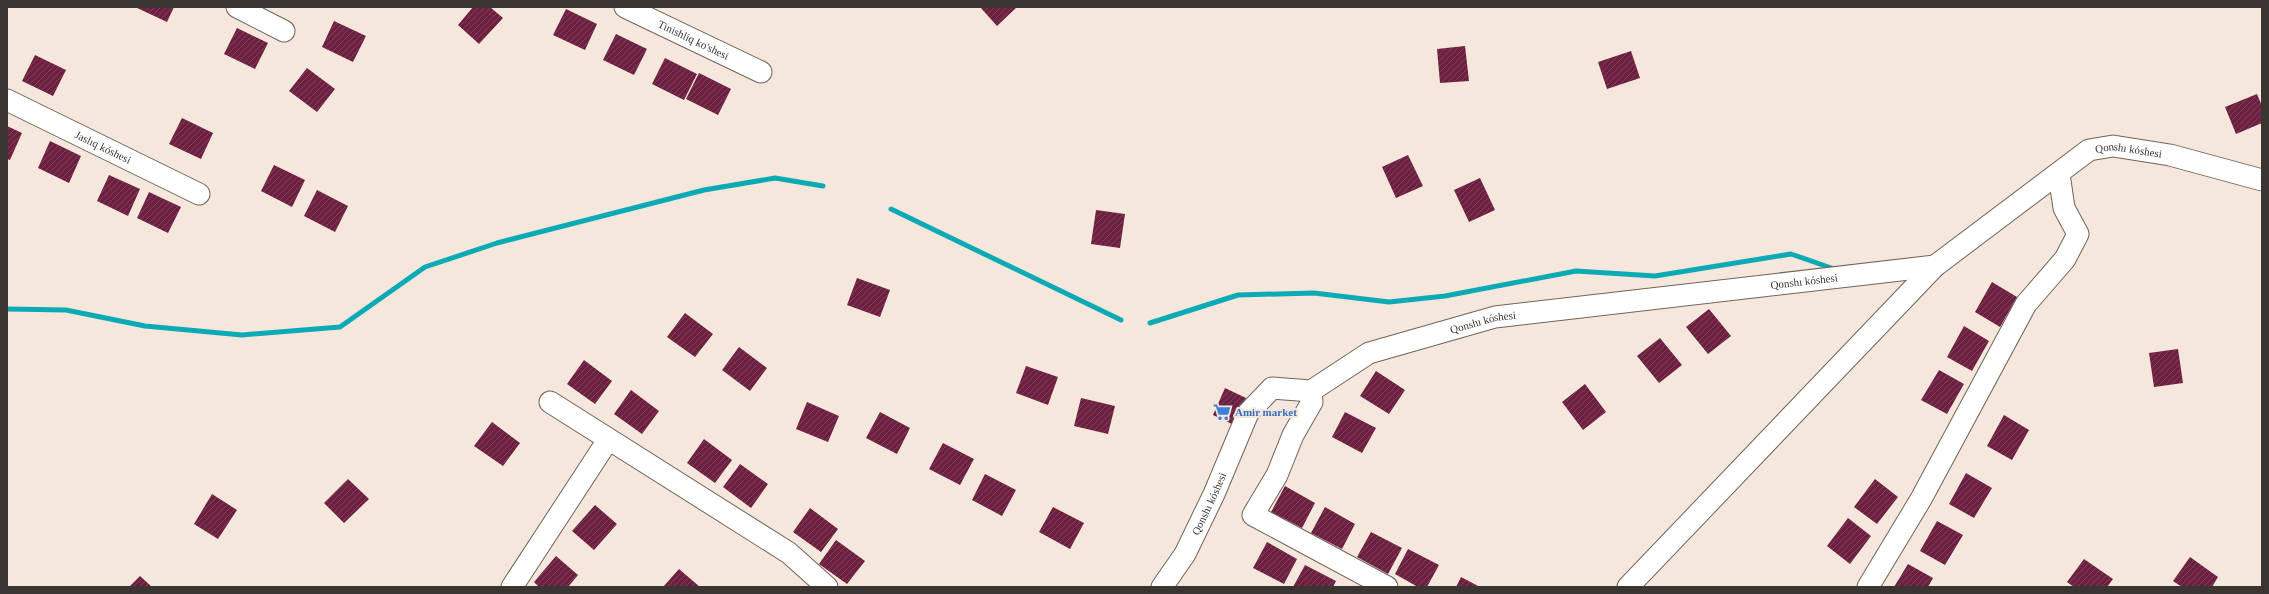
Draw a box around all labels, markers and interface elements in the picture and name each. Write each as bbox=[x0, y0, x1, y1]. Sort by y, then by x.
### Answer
street label: Tinishliq ko'shesi bbox=[656, 18, 731, 62]
street label: Jaslıq kóshesi bbox=[73, 128, 133, 166]
street label: Qonshı kóshesi bbox=[2094, 140, 2163, 160]
street label: Qonshı kóshesi bbox=[1770, 271, 1838, 291]
street label: Qonshı kóshesi bbox=[1449, 309, 1516, 336]
supermarket icon: Amir market bbox=[1212, 402, 1232, 422]
place label: Amir market bbox=[1235, 406, 1297, 418]
street label: Qonshı kóshesi bbox=[1189, 471, 1228, 537]

